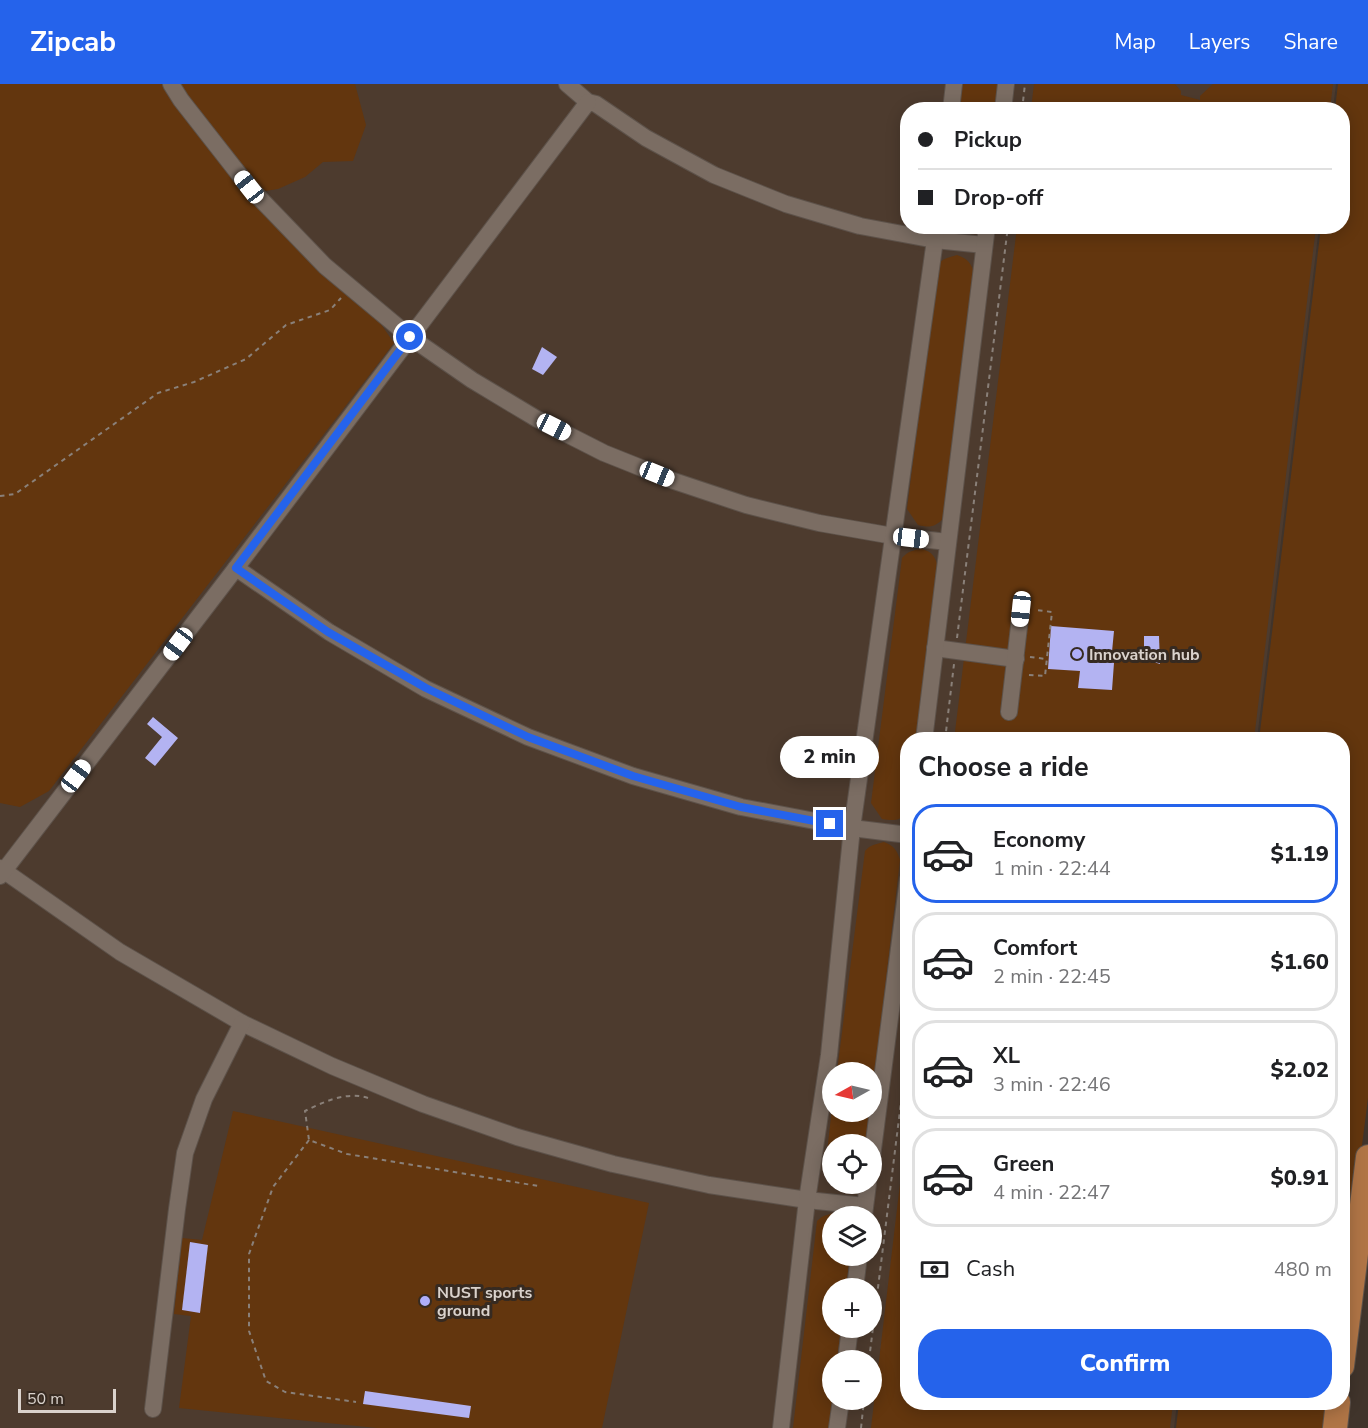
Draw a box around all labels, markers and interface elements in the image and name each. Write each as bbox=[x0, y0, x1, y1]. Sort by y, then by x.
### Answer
text: Zipcab bbox=[30, 23, 116, 61]
text: Map bbox=[1114, 28, 1156, 56]
text: Layers bbox=[1189, 28, 1250, 56]
text: Share bbox=[1283, 28, 1338, 56]
text: Pickup bbox=[954, 125, 1022, 155]
car bbox=[231, 167, 267, 207]
text: Drop-off bbox=[954, 183, 1043, 213]
route start bbox=[396, 323, 423, 350]
car bbox=[534, 411, 574, 443]
car bbox=[637, 459, 677, 489]
car bbox=[892, 527, 930, 549]
car bbox=[1010, 590, 1032, 628]
car bbox=[160, 624, 196, 664]
place label: Innovation hub bbox=[1089, 644, 1200, 666]
marker: Innovation hub bbox=[1070, 647, 1084, 661]
callout: 2 min bbox=[780, 737, 880, 779]
text: 2 min bbox=[803, 743, 856, 770]
text: Choose a ride bbox=[918, 749, 1089, 786]
car bbox=[58, 756, 94, 796]
route end bbox=[816, 810, 843, 837]
text: Economy bbox=[993, 825, 1085, 855]
icon: car bbox=[921, 827, 975, 881]
text: $1.19 bbox=[1270, 839, 1329, 869]
text: 1 min · 22:44 bbox=[993, 855, 1111, 882]
text: Comfort bbox=[993, 933, 1077, 963]
icon: car bbox=[921, 935, 975, 989]
text: $1.60 bbox=[1270, 947, 1329, 977]
text: 2 min · 22:45 bbox=[993, 963, 1111, 990]
text: XL bbox=[993, 1041, 1020, 1071]
icon: car bbox=[921, 1043, 975, 1097]
text: $2.02 bbox=[1270, 1055, 1329, 1085]
north arrow bbox=[822, 1062, 882, 1122]
map controls bbox=[822, 1062, 882, 1410]
text: 3 min · 22:46 bbox=[993, 1071, 1111, 1098]
button: locate bbox=[822, 1134, 882, 1194]
text: Green bbox=[993, 1149, 1054, 1179]
icon: car bbox=[921, 1151, 975, 1205]
text: $0.91 bbox=[1270, 1163, 1329, 1193]
text: 4 min · 22:47 bbox=[993, 1179, 1111, 1206]
button: layers bbox=[822, 1206, 882, 1266]
icon: cash bbox=[918, 1253, 951, 1286]
text: Cash bbox=[966, 1254, 1015, 1284]
text: 480 m bbox=[1274, 1256, 1332, 1283]
button: + bbox=[822, 1278, 882, 1338]
place label: NUST sports ground bbox=[437, 1282, 532, 1322]
marker: NUST sports ground bbox=[418, 1294, 432, 1308]
button: Confirm bbox=[918, 1329, 1332, 1398]
button: − bbox=[822, 1350, 882, 1410]
scale bar bbox=[18, 1386, 116, 1414]
text: 50 m bbox=[27, 1388, 64, 1410]

